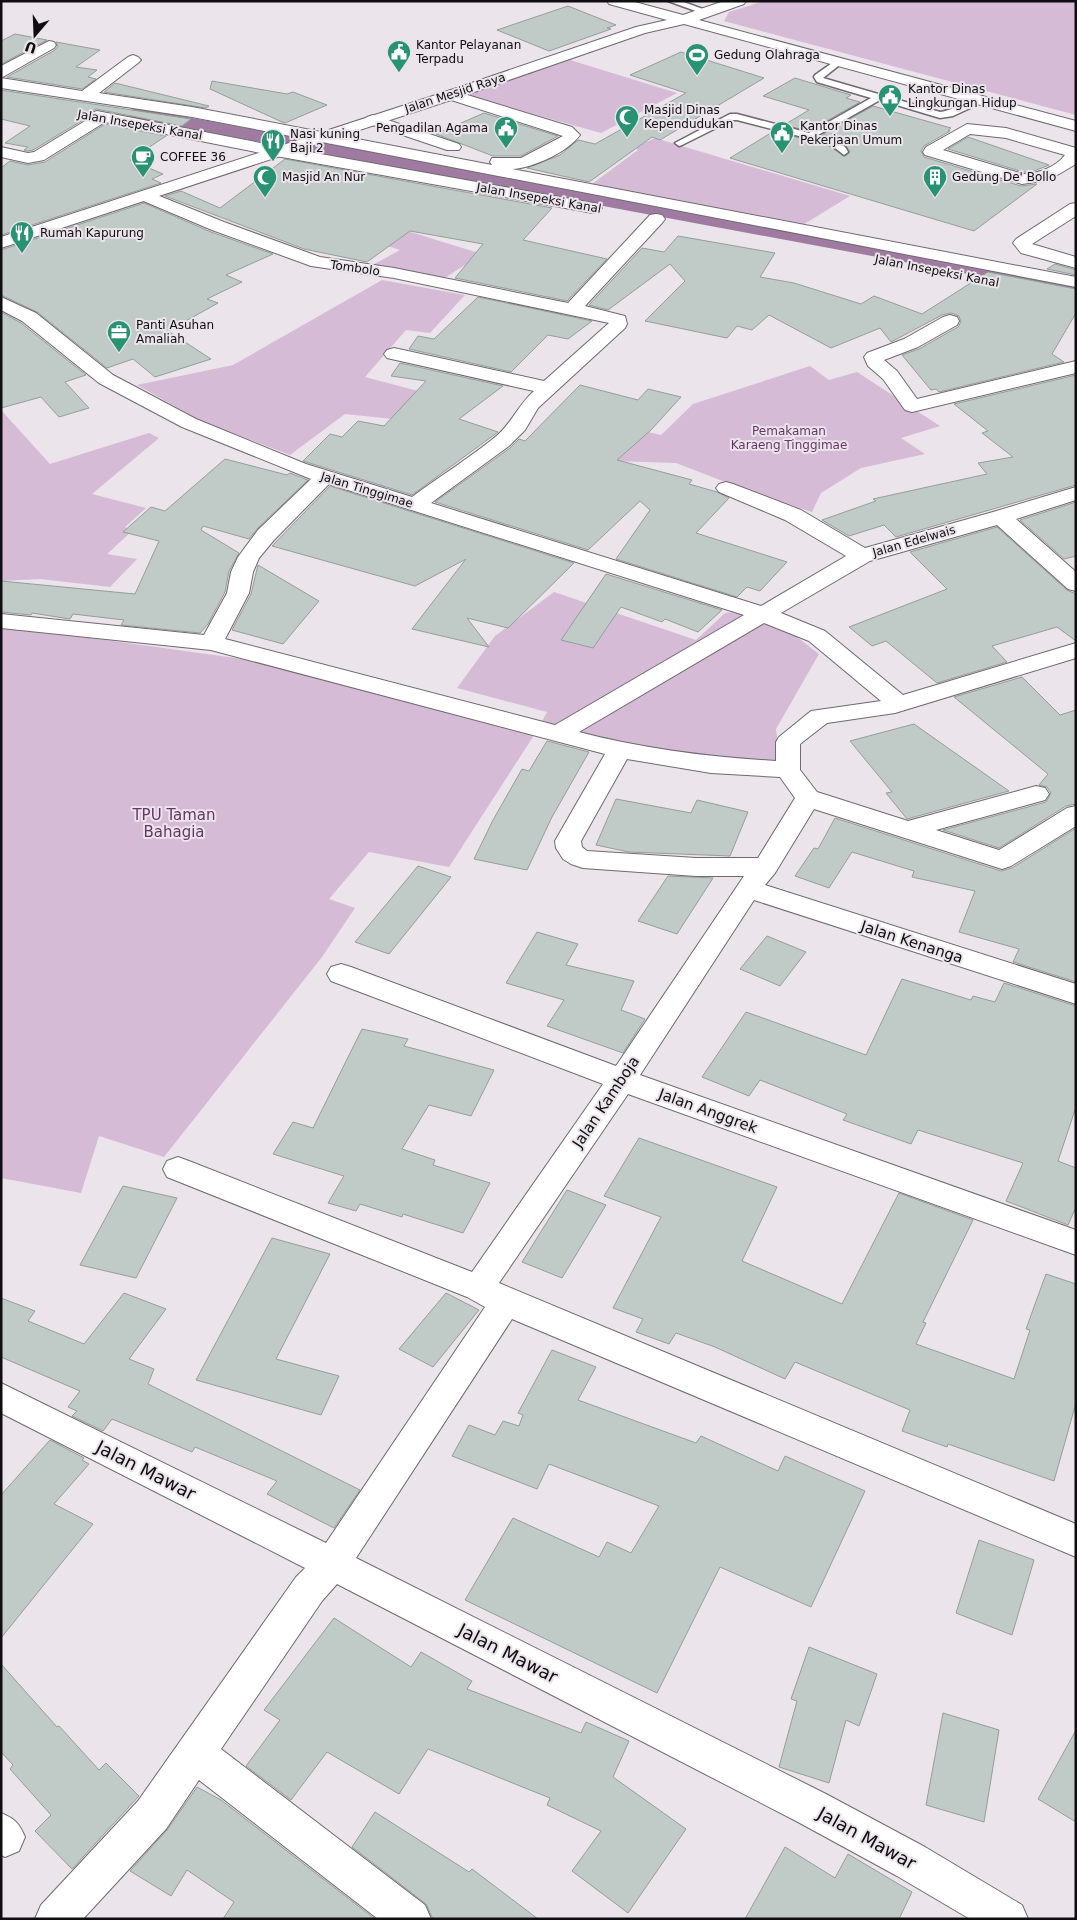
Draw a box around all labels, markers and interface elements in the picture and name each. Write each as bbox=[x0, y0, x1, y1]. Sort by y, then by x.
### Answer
north arrow bbox=[10, 10, 60, 60]
text: U bbox=[23, 38, 39, 57]
place label: Kantor Pelayanan Terpadu bbox=[415, 38, 521, 66]
public building icon: Kantor Pelayanan Terpadu bbox=[386, 39, 412, 73]
sports icon: Gedung Olahraga bbox=[684, 42, 710, 76]
place label: Gedung Olahraga bbox=[714, 48, 820, 62]
street label: Jalan Mesjid Raya bbox=[402, 70, 507, 116]
place label: Kantor Dinas Lingkungan Hidup bbox=[908, 82, 1017, 110]
public building icon: Kantor Dinas Lingkungan Hidup bbox=[877, 83, 903, 117]
place label: Masjid Dinas Kependudukan bbox=[644, 103, 733, 131]
mosque icon: Masjid Dinas Kependudukan bbox=[614, 104, 640, 138]
street label: Jalan Insepeksi Kanal bbox=[76, 107, 203, 143]
public building icon: Pengadilan Agama bbox=[493, 115, 519, 149]
place label: Kantor Dinas Pekerjaan Umum bbox=[800, 119, 902, 147]
public building icon: Kantor Dinas Pekerjaan Umum bbox=[769, 120, 795, 154]
place label: Pengadilan Agama bbox=[376, 121, 488, 135]
place label: Nasi kuning Baji 2 bbox=[290, 127, 360, 155]
restaurant icon: Nasi kuning Baji 2 bbox=[260, 128, 286, 162]
cafe icon: COFFEE 36 bbox=[130, 144, 156, 178]
place label: COFFEE 36 bbox=[160, 150, 226, 164]
mosque icon: Masjid An Nur bbox=[252, 164, 278, 198]
building icon: Gedung De' Bollo bbox=[922, 164, 948, 198]
place label: Masjid An Nur bbox=[282, 170, 365, 184]
place label: Gedung De' Bollo bbox=[952, 170, 1056, 184]
street label: Jalan Insepeksi Kanal bbox=[475, 180, 602, 216]
restaurant icon: Rumah Kapurung bbox=[9, 220, 35, 254]
place label: Rumah Kapurung bbox=[40, 226, 144, 240]
street label: Jalan Insepeksi Kanal bbox=[873, 252, 1000, 290]
street label: Tombolo bbox=[328, 257, 381, 278]
place label: Panti Asuhan Amaliah bbox=[136, 318, 214, 346]
office icon: Panti Asuhan Amaliah bbox=[106, 319, 132, 353]
park label: Pemakaman Karaeng Tinggimae bbox=[731, 424, 847, 452]
street label: Jalan Tinggimae bbox=[318, 469, 415, 511]
street label: Jalan Edelwais bbox=[870, 522, 957, 560]
park label: TPU Taman Bahagia bbox=[131, 806, 216, 841]
street label: Jalan Kenanga bbox=[858, 917, 965, 967]
street label: Jalan Kamboja bbox=[568, 1053, 643, 1152]
street label: Jalan Anggrek bbox=[655, 1084, 760, 1137]
street label: Jalan Mawar bbox=[92, 1435, 200, 1504]
street label: Jalan Mawar bbox=[454, 1618, 562, 1687]
street label: Jalan Mawar bbox=[813, 1802, 920, 1874]

